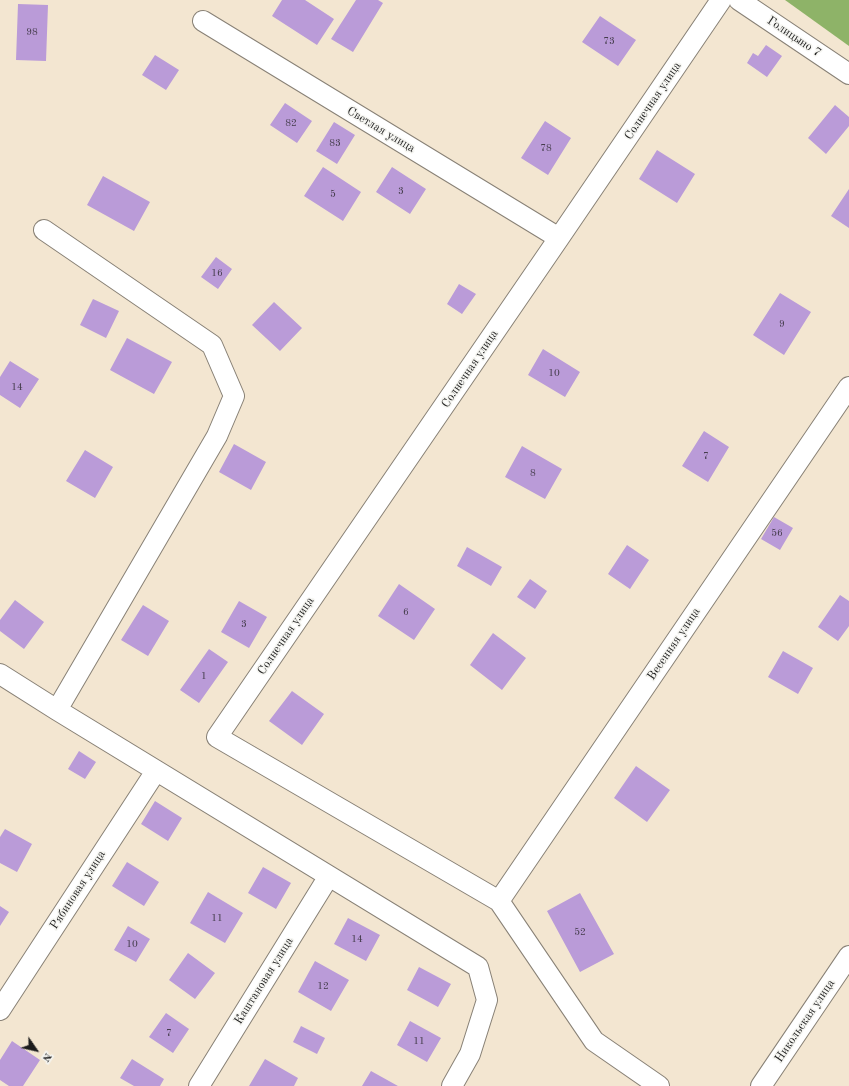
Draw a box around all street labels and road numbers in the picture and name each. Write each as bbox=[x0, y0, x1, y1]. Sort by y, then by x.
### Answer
street label: Голицыно 7 bbox=[764, 14, 824, 60]
street label: Солнечная улица bbox=[622, 59, 684, 143]
street label: Светлая улица bbox=[344, 104, 418, 156]
street label: Солнечная улица bbox=[439, 327, 501, 411]
street label: Солнечная улица bbox=[255, 594, 317, 678]
street label: Весенняя улица bbox=[644, 605, 704, 683]
street label: Рябиновая улица bbox=[47, 848, 109, 932]
street label: Каштановая улица bbox=[231, 935, 297, 1027]
street label: Никольская улица bbox=[772, 977, 838, 1065]

